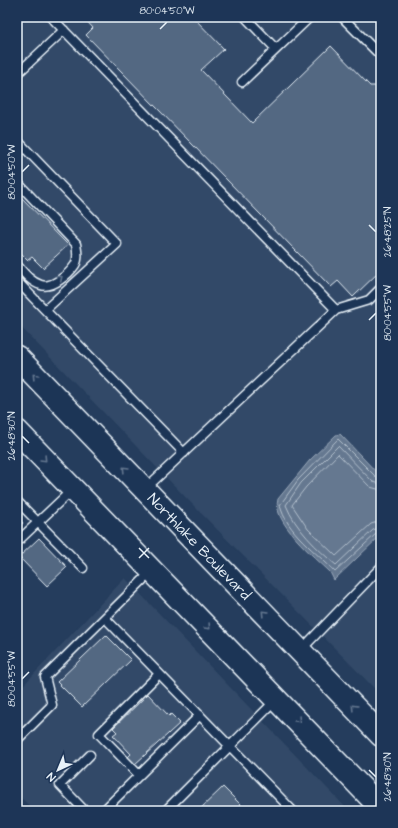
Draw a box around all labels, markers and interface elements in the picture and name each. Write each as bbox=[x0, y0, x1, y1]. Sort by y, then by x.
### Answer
text: 80°04'50"W bbox=[140, 4, 195, 18]
text: 80°04'50"W bbox=[5, 144, 19, 199]
text: 26°48'25"N bbox=[381, 207, 395, 257]
one-way arrow bbox=[55, 276, 63, 283]
text: 80°04'55"W bbox=[381, 285, 395, 341]
one-way arrow bbox=[32, 373, 40, 381]
text: 26°48'30"N bbox=[5, 411, 19, 461]
one-way arrow bbox=[39, 454, 47, 462]
one-way arrow bbox=[122, 466, 130, 474]
street label: Northlake Boulevard bbox=[143, 488, 256, 605]
one-way arrow bbox=[262, 611, 269, 618]
one-way arrow bbox=[203, 622, 211, 630]
text: 80°04'55"W bbox=[5, 651, 19, 707]
one-way arrow bbox=[351, 704, 359, 712]
one-way arrow bbox=[293, 715, 301, 723]
north arrow bbox=[38, 750, 78, 790]
text: 26°48'30"N bbox=[381, 752, 395, 802]
text: N bbox=[44, 769, 59, 785]

